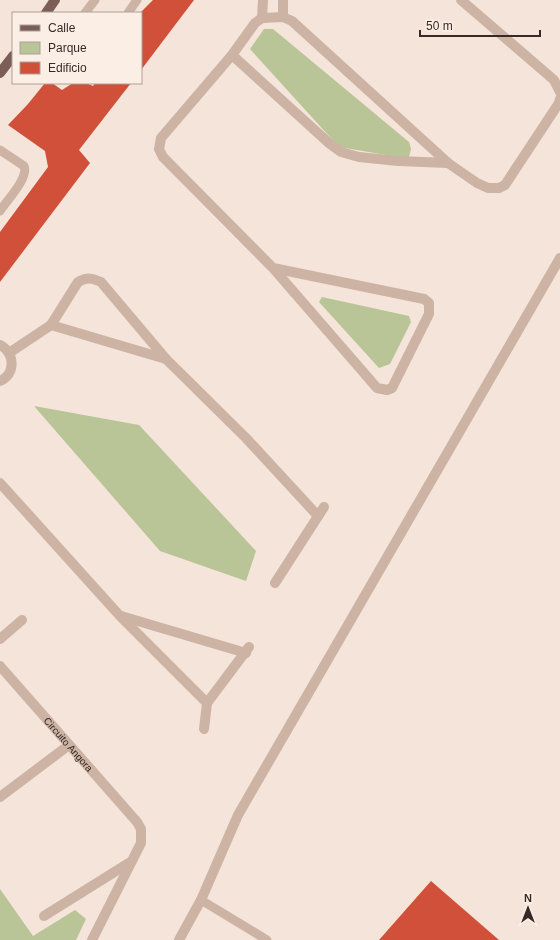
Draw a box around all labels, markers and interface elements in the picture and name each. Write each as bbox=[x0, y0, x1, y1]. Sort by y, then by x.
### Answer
legend bbox=[12, 12, 142, 84]
scale bar bbox=[420, 12, 540, 38]
text: 50 m bbox=[426, 19, 453, 33]
text: Calle bbox=[48, 21, 76, 35]
text: Parque bbox=[48, 41, 87, 55]
text: Edificio bbox=[48, 61, 87, 75]
street label: Circuito Angora bbox=[42, 715, 96, 774]
north arrow bbox=[508, 888, 548, 928]
text: N bbox=[524, 892, 532, 904]

